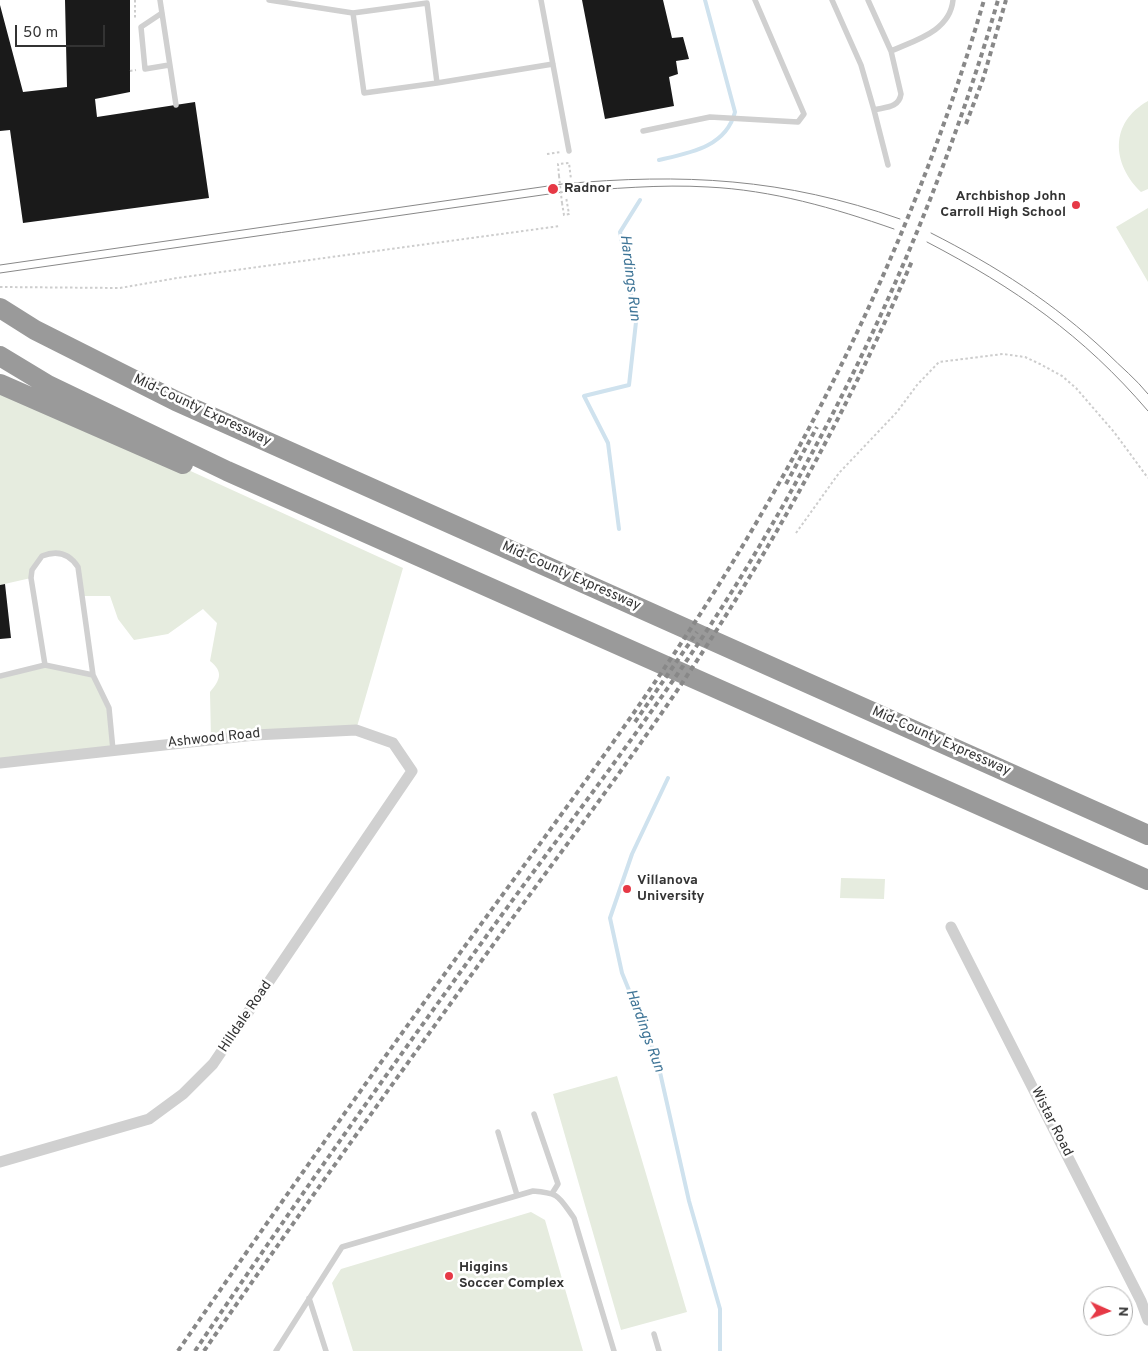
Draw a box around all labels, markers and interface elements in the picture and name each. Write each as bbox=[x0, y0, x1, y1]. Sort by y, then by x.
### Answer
scale bar bbox=[18, 15, 108, 47]
text: 50 m bbox=[23, 24, 58, 43]
place label: Radnor bbox=[564, 181, 611, 197]
marker: Radnor bbox=[546, 182, 560, 196]
place label: Archbishop John Carroll High School bbox=[940, 189, 1066, 222]
marker: Archbishop John Carroll High School bbox=[1070, 199, 1082, 211]
water label: Hardings Run bbox=[615, 234, 643, 322]
street label: Mid-County Expressway bbox=[130, 372, 274, 450]
street label: Mid-County Expressway bbox=[499, 539, 643, 615]
street label: Mid-County Expressway bbox=[869, 704, 1013, 780]
street label: Ashwood Road bbox=[167, 726, 261, 752]
place label: Villanova University bbox=[637, 873, 704, 906]
marker: Villanova University bbox=[621, 883, 633, 895]
street label: Hilldale Road bbox=[216, 978, 276, 1056]
water label: Hardings Run bbox=[621, 987, 667, 1075]
street label: Wistar Road bbox=[1026, 1085, 1076, 1159]
place label: Higgins Soccer Complex bbox=[459, 1260, 564, 1292]
marker: Higgins Soccer Complex bbox=[443, 1270, 455, 1282]
north arrow bbox=[1083, 1286, 1133, 1336]
text: N bbox=[1114, 1306, 1131, 1317]

